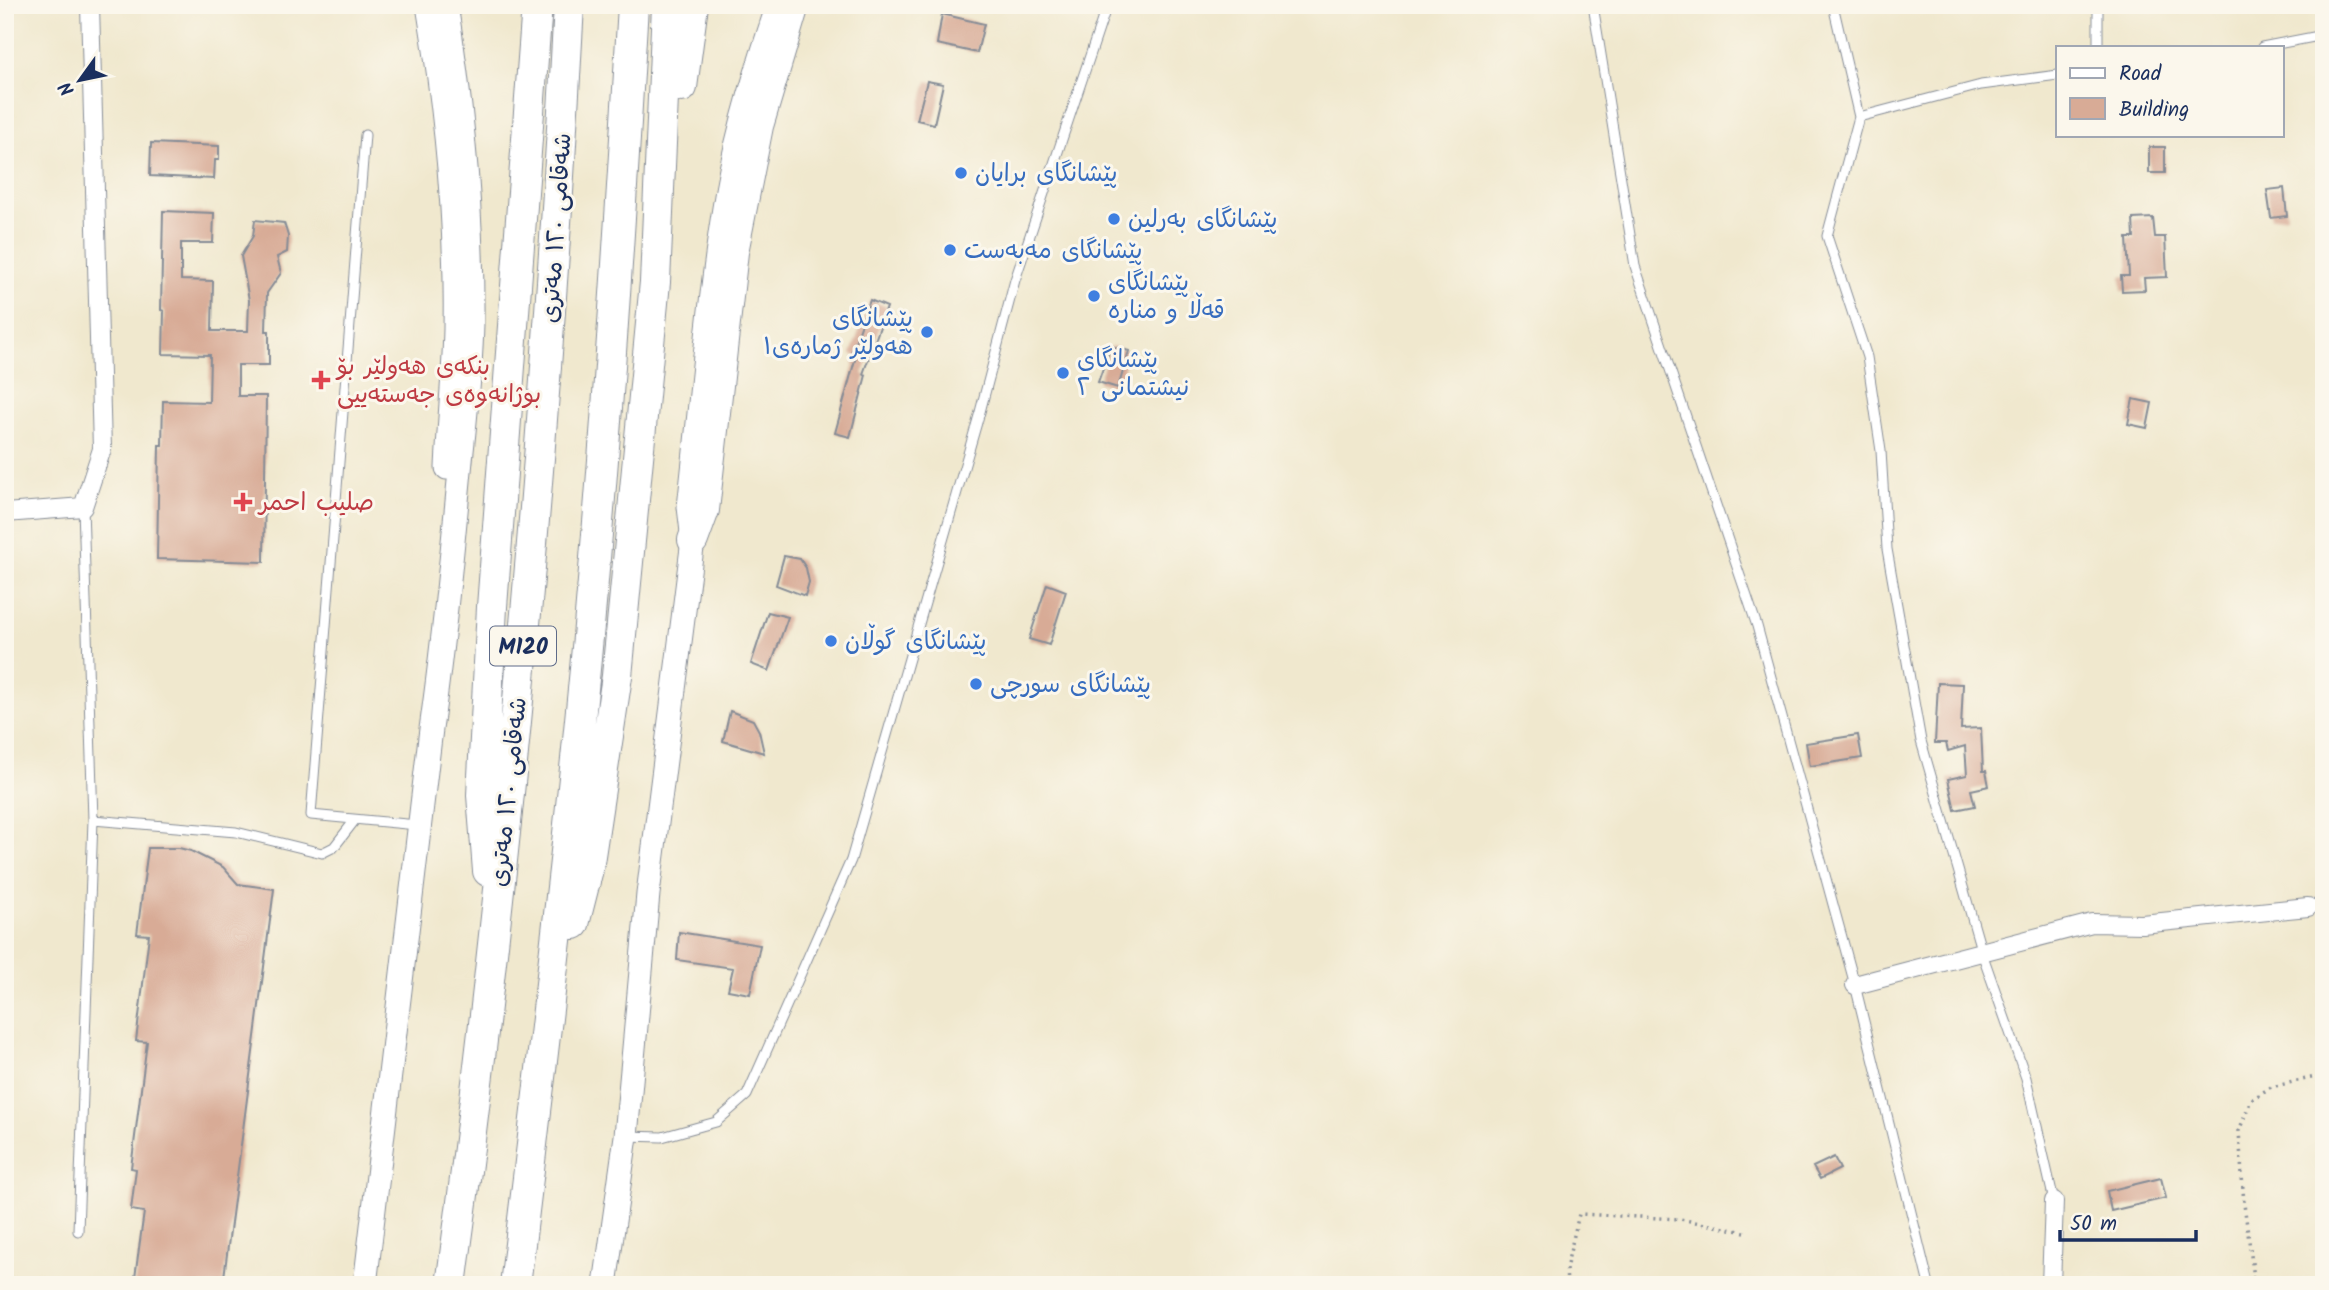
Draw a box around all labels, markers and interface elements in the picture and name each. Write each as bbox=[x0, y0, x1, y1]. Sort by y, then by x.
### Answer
north arrow bbox=[46, 46, 116, 116]
legend bbox=[2056, 46, 2284, 136]
text: Road bbox=[2119, 58, 2162, 91]
text: N bbox=[52, 75, 83, 101]
text: Building bbox=[2119, 94, 2189, 127]
street label: شەقامی ١٢٠ مەتری bbox=[531, 132, 584, 325]
place label: پێشانگای برایان bbox=[975, 155, 1117, 194]
marker: پێشانگای برایان bbox=[953, 165, 969, 181]
place label: پێشانگای بەرلین bbox=[1128, 201, 1277, 240]
marker: پێشانگای بەرلین bbox=[1106, 211, 1122, 227]
place label: پێشانگای مەبەست bbox=[964, 232, 1142, 271]
marker: پێشانگای مەبەست bbox=[942, 242, 958, 258]
place label: پێشانگای قەڵا و منارە bbox=[1108, 264, 1225, 331]
marker: پێشانگای قەڵا و منارە bbox=[1086, 288, 1102, 304]
place label: پێشانگای هەولێر ژمارەی١ bbox=[763, 300, 913, 367]
marker: پێشانگای هەولێر ژمارەی١ bbox=[919, 324, 935, 340]
place label: پێشانگای نیشتمانی ٢ bbox=[1077, 341, 1189, 408]
place label: بنکەی هەولێر بۆ بوژانەوەی جەستەییی bbox=[335, 348, 541, 415]
marker: پێشانگای نیشتمانی ٢ bbox=[1055, 365, 1071, 381]
marker: بنکەی هەولێر بۆ بوژانەوەی جەستەییی bbox=[311, 370, 331, 390]
place label: صلیب احمر bbox=[257, 484, 374, 523]
marker: صلیب احمر bbox=[233, 492, 253, 512]
place label: پێشانگای گوڵان bbox=[845, 623, 987, 662]
road number: M120 bbox=[490, 626, 556, 666]
marker: پێشانگای گوڵان bbox=[823, 633, 839, 649]
place label: پێشانگای سورچی bbox=[990, 666, 1151, 705]
marker: پێشانگای سورچی bbox=[968, 676, 984, 692]
street label: شەقامی ١٢٠ مەتری bbox=[480, 695, 539, 889]
scale bar bbox=[2060, 1199, 2196, 1243]
text: 50 m bbox=[2070, 1208, 2117, 1241]

